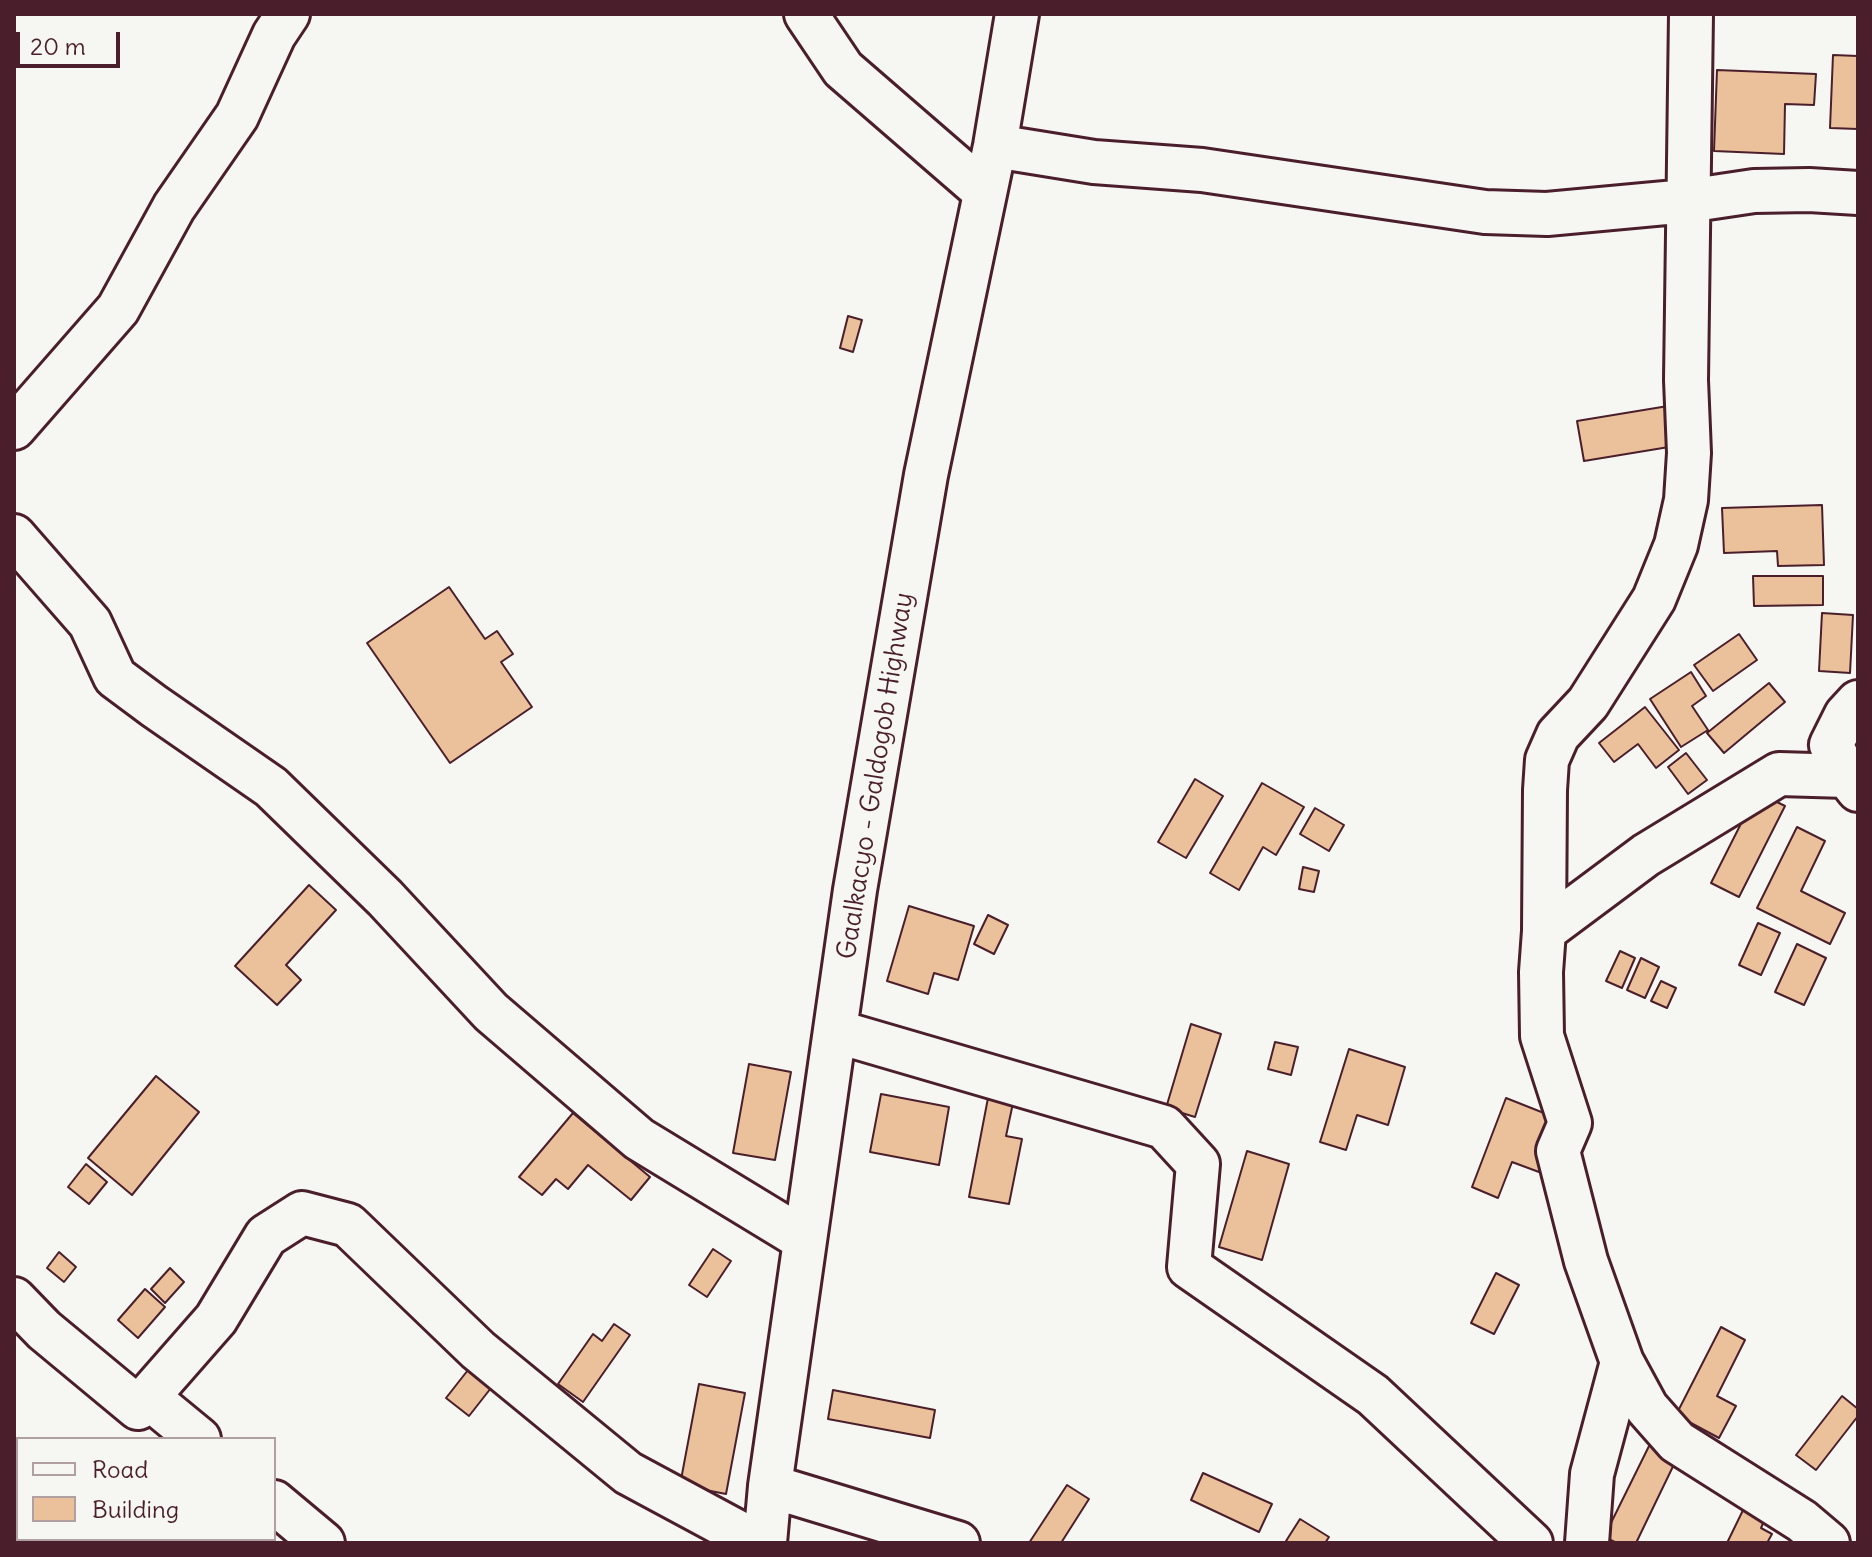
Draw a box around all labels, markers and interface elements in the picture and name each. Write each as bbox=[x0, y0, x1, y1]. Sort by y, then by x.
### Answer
scale bar bbox=[20, 16, 124, 66]
text: 20 m bbox=[30, 31, 86, 61]
street label: Gaalkacyo - Galdogob Highway bbox=[832, 590, 920, 962]
legend bbox=[16, 1437, 276, 1541]
text: Road bbox=[92, 1454, 148, 1484]
text: Building bbox=[92, 1494, 179, 1524]

